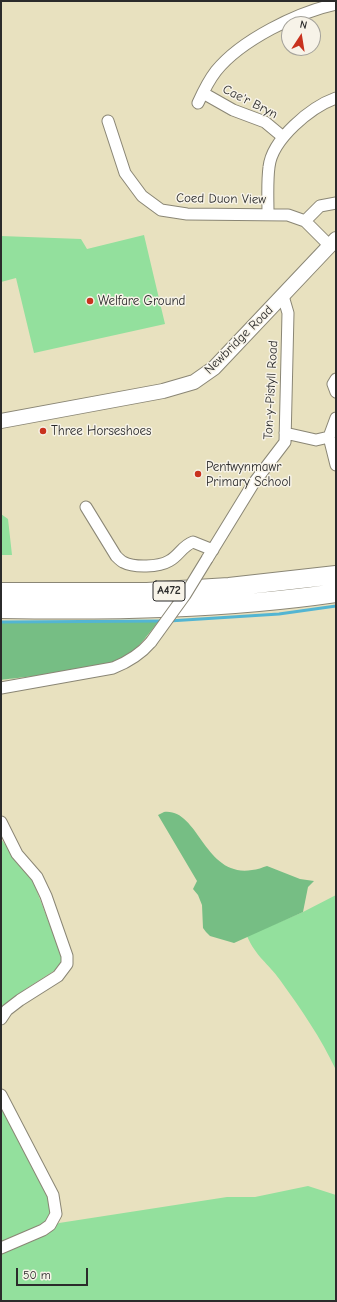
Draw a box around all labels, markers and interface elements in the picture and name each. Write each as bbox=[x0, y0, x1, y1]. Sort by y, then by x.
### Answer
north arrow bbox=[281, 16, 321, 56]
text: N bbox=[299, 18, 308, 32]
street label: Cae'r Bryn bbox=[220, 82, 280, 122]
street label: Coed Duon View bbox=[176, 190, 266, 208]
place label: Welfare Ground bbox=[98, 293, 185, 309]
marker: Welfare Ground bbox=[85, 296, 95, 306]
street label: Newbridge Road bbox=[201, 302, 277, 378]
street label: Ton-y-Pistyll Road bbox=[261, 340, 281, 440]
place label: Three Horseshoes bbox=[51, 423, 152, 439]
marker: Three Horseshoes bbox=[38, 426, 48, 436]
place label: Pentwynmawr Primary School bbox=[206, 459, 291, 490]
marker: Pentwynmawr Primary School bbox=[193, 469, 203, 479]
road number: A472 bbox=[153, 581, 185, 601]
scale bar bbox=[18, 1260, 90, 1286]
text: 50 m bbox=[23, 1268, 51, 1282]

